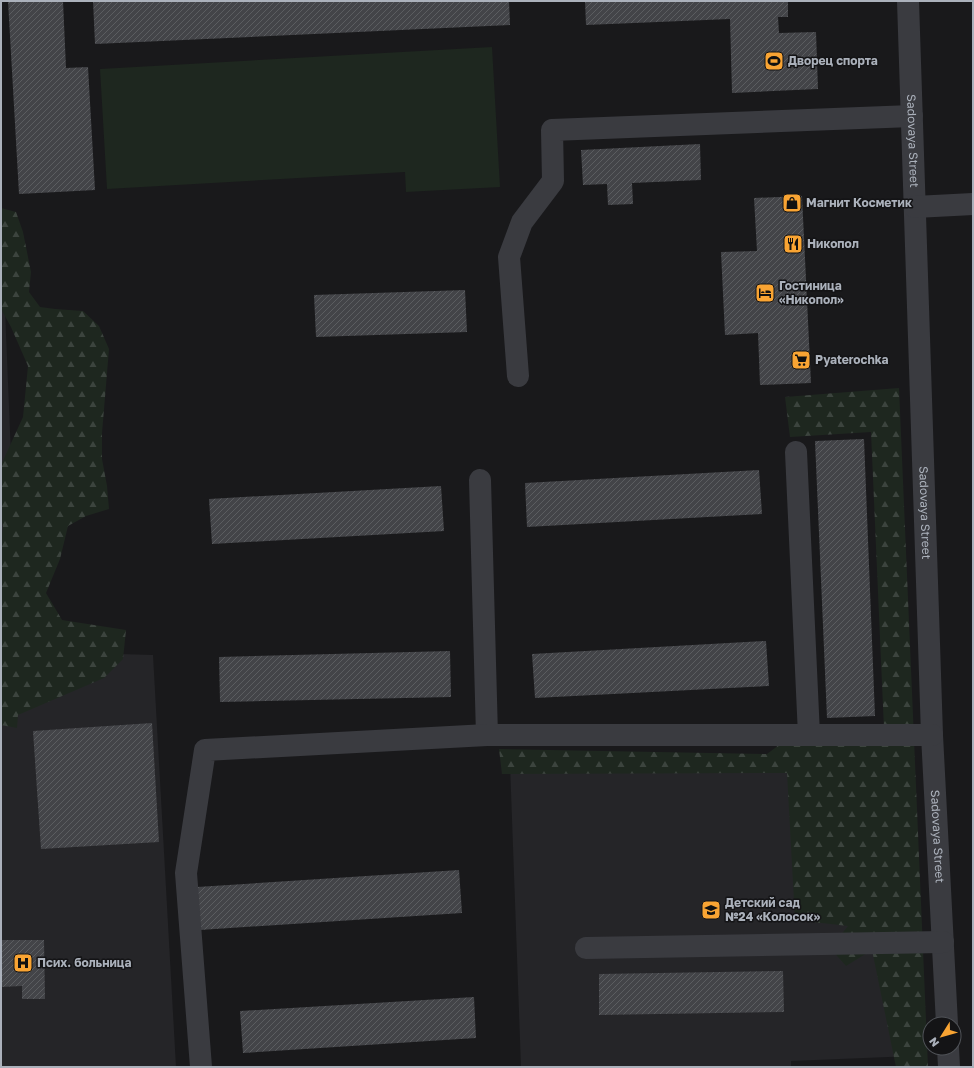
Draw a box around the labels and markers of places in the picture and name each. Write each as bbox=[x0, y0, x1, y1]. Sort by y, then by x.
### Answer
sports icon: Дворец спорта bbox=[763, 50, 785, 72]
place label: Дворец спорта bbox=[788, 53, 878, 68]
shop icon: Магнит Косметик bbox=[781, 192, 803, 214]
place label: Магнит Косметик bbox=[806, 195, 912, 210]
restaurant icon: Никопол bbox=[782, 233, 804, 255]
place label: Никопол bbox=[807, 236, 859, 251]
place label: Гостиница «Никопол» bbox=[779, 278, 844, 307]
hotel icon: Гостиница «Никопол» bbox=[754, 282, 776, 304]
supermarket icon: Pyaterochka bbox=[790, 349, 812, 371]
place label: Pyaterochka bbox=[815, 352, 889, 367]
place label: Детский сад №24 «Колосок» bbox=[725, 895, 821, 924]
school or university icon: Детский сад №24 «Колосок» bbox=[700, 899, 722, 921]
hospital icon: Псих. больница bbox=[12, 952, 34, 974]
place label: Псих. больница bbox=[37, 955, 132, 970]

